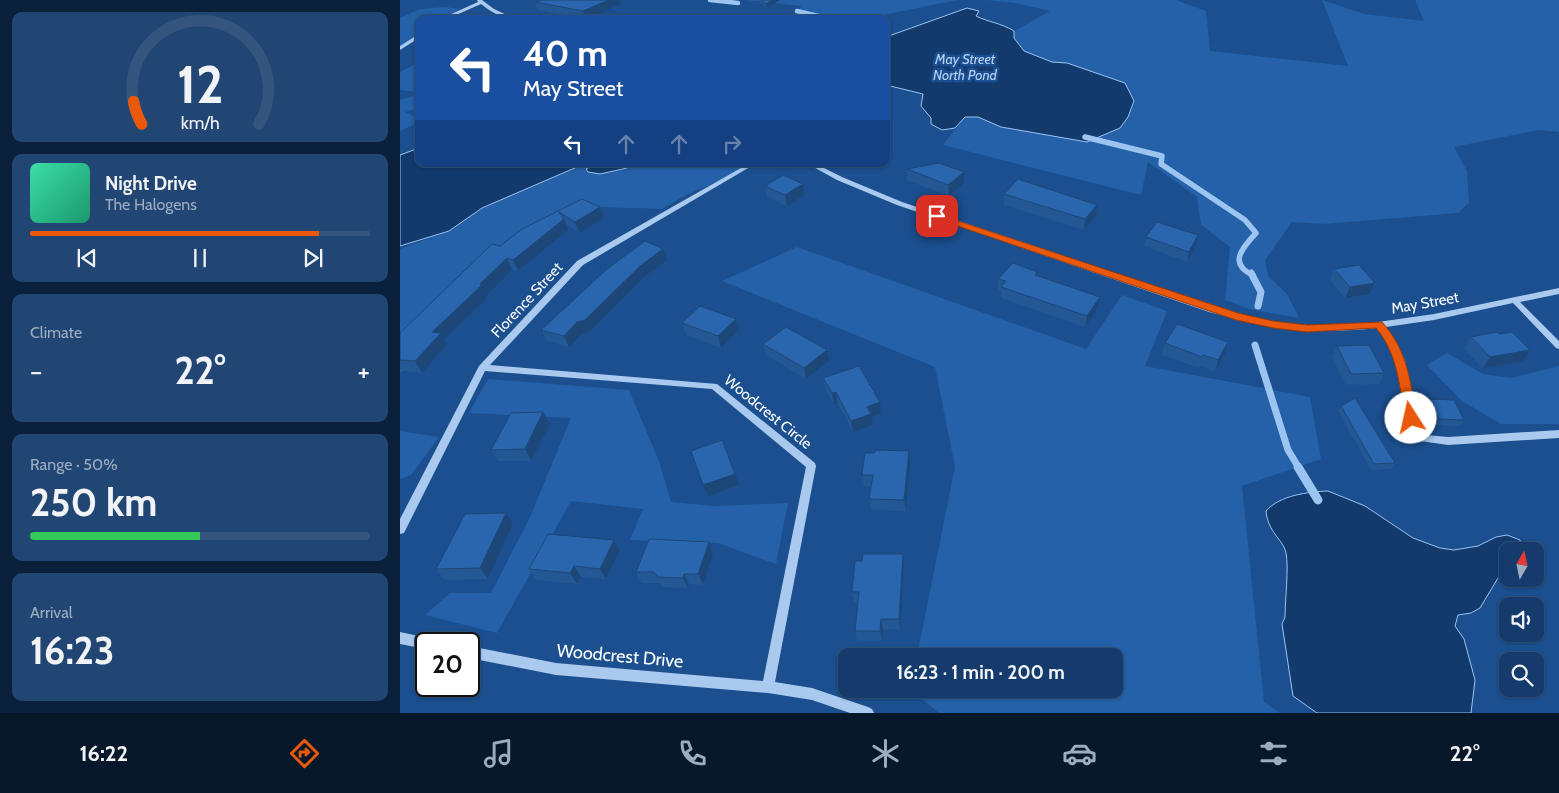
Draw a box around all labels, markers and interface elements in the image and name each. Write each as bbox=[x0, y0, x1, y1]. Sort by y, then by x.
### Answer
text: 40 m bbox=[523, 32, 608, 75]
icon: left bbox=[440, 35, 505, 100]
water label: May Street North Pond bbox=[933, 50, 998, 84]
text: 12 bbox=[177, 53, 223, 116]
text: May Street bbox=[523, 75, 623, 102]
text: km/h bbox=[180, 112, 220, 133]
icon: left bbox=[559, 130, 587, 158]
icon: ahead bbox=[612, 130, 640, 158]
icon: ahead bbox=[665, 130, 693, 158]
icon: right bbox=[718, 130, 746, 158]
text: Night Drive bbox=[105, 172, 197, 195]
text: The Halogens bbox=[105, 195, 197, 214]
pin bbox=[916, 195, 958, 237]
icon: arrive bbox=[923, 202, 951, 230]
icon: previous bbox=[73, 244, 101, 272]
icon: pause bbox=[186, 244, 214, 272]
icon: next bbox=[299, 244, 327, 272]
street label: Florence Street bbox=[488, 259, 566, 341]
street label: May Street bbox=[1390, 288, 1460, 318]
text: Climate bbox=[30, 323, 82, 342]
text: 22° bbox=[174, 347, 226, 394]
text: − bbox=[30, 354, 42, 388]
text: + bbox=[358, 354, 370, 388]
street label: Woodcrest Circle bbox=[721, 371, 816, 453]
position arrow bbox=[1384, 391, 1436, 443]
text: Range · 50% bbox=[30, 455, 118, 474]
text: 250 km bbox=[30, 479, 157, 526]
north arrow bbox=[1499, 542, 1544, 588]
map controls bbox=[1499, 542, 1544, 697]
button: sound bbox=[1499, 597, 1544, 642]
text: Arrival bbox=[30, 603, 73, 622]
text: 16:23 bbox=[30, 627, 114, 674]
speed limit sign: 20 bbox=[415, 632, 480, 697]
street label: Woodcrest Drive bbox=[556, 640, 684, 672]
button: search bbox=[1499, 652, 1544, 697]
text: 16:23 · 1 min · 200 m bbox=[896, 661, 1065, 684]
icon: directions bbox=[287, 736, 322, 771]
icon: music bbox=[481, 736, 516, 771]
icon: phone bbox=[675, 736, 710, 771]
icon: climate bbox=[868, 736, 903, 771]
icon: car bbox=[1062, 736, 1097, 771]
icon: filters bbox=[1256, 736, 1291, 771]
text: 16:22 bbox=[79, 740, 128, 767]
text: 22° bbox=[1450, 740, 1480, 767]

